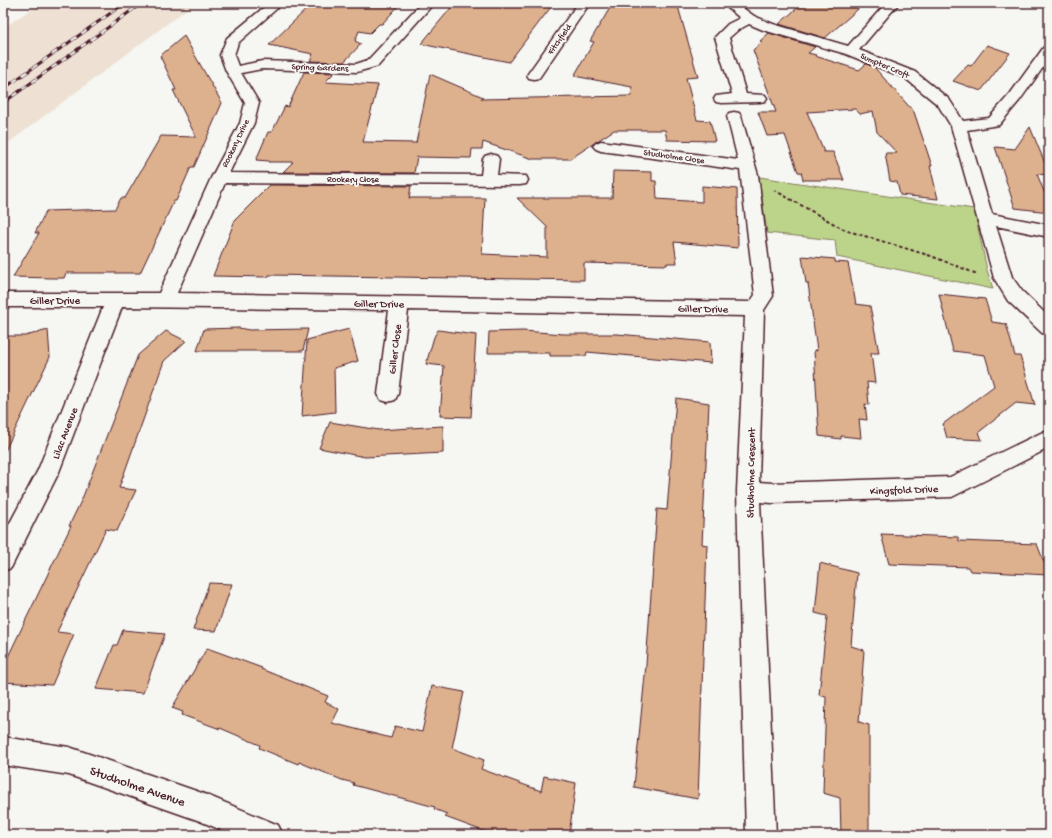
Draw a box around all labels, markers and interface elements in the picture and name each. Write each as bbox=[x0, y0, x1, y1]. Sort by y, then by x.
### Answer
street label: Fitchfield bbox=[545, 22, 575, 58]
street label: Sumpter Croft bbox=[858, 51, 912, 82]
street label: Spring Gardens bbox=[291, 62, 349, 75]
street label: Rookery Drive bbox=[220, 118, 253, 169]
street label: Studholme Close bbox=[643, 148, 705, 167]
street label: Rookery Close bbox=[327, 175, 379, 186]
street label: Giller Drive bbox=[30, 296, 80, 308]
street label: Giller Drive bbox=[354, 299, 405, 311]
street label: Giller Drive bbox=[678, 304, 729, 316]
street label: Giller Close bbox=[387, 323, 405, 375]
street label: Lilac Avenue bbox=[51, 406, 81, 461]
street label: Studholme Crescent bbox=[745, 426, 759, 518]
street label: Kingsfold Drive bbox=[870, 483, 939, 498]
street label: Studholme Avenue bbox=[88, 764, 187, 811]

